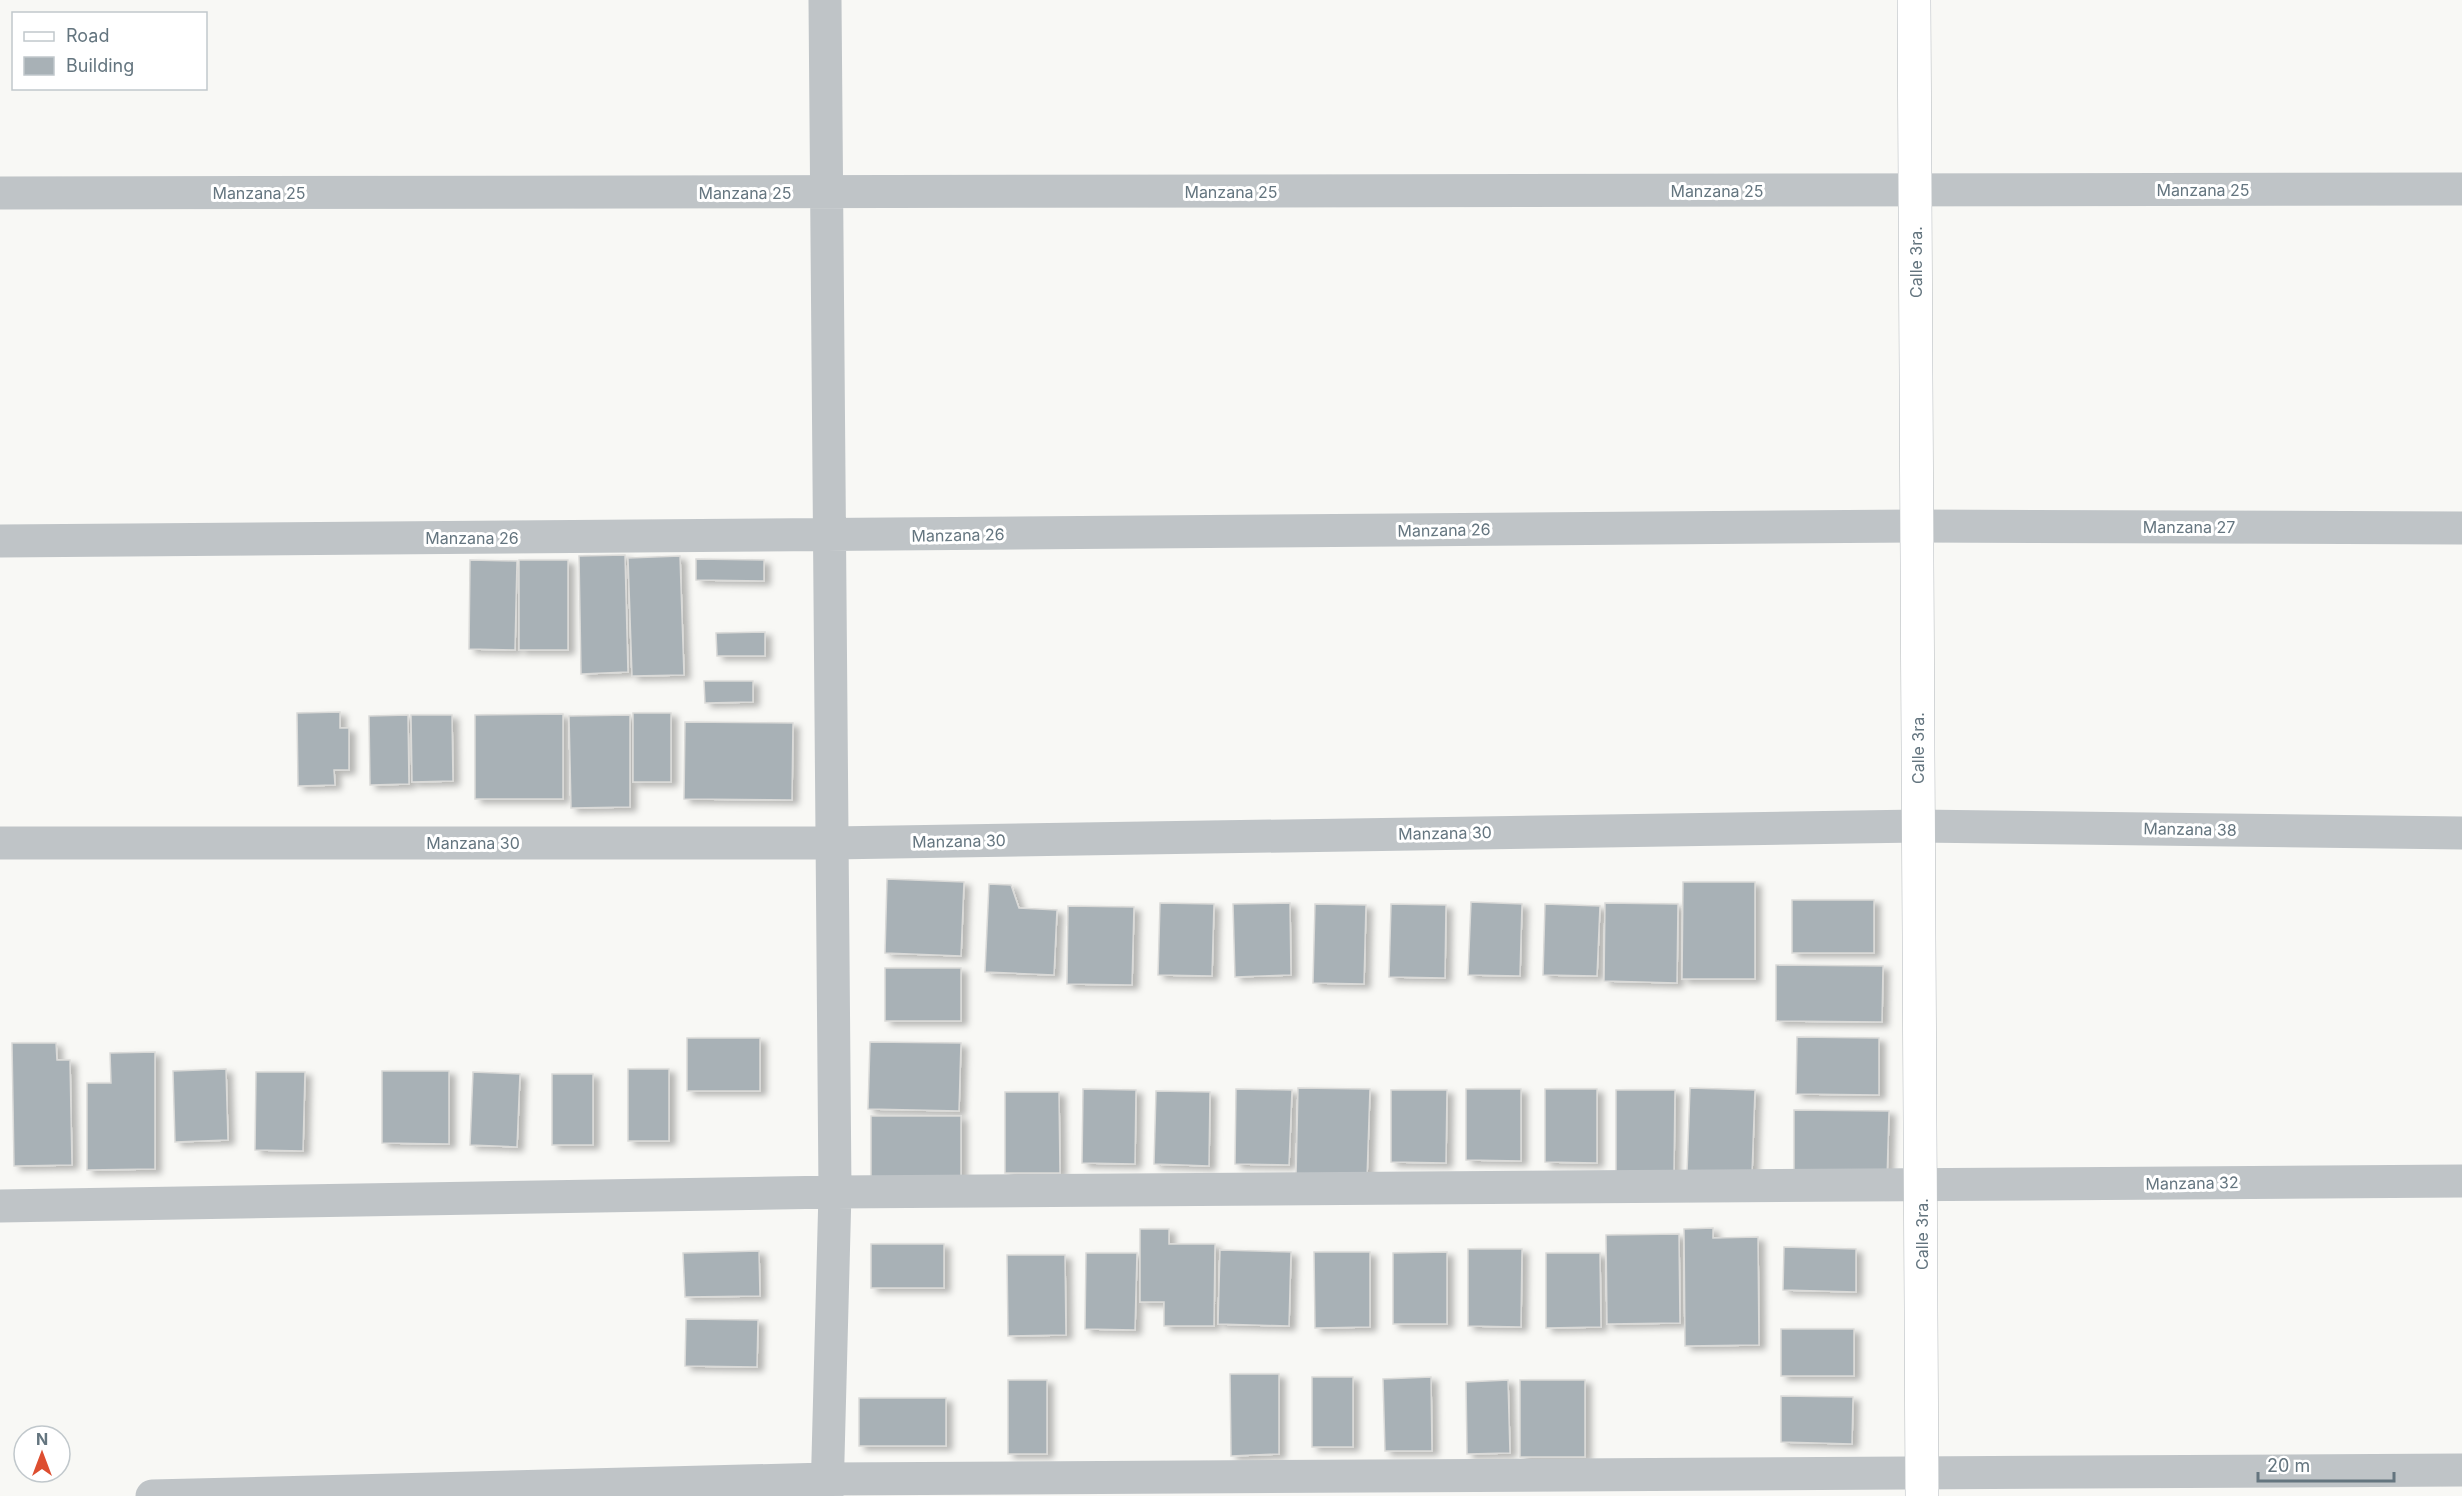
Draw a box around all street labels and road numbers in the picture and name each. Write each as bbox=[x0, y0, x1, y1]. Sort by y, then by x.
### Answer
street label: Manzana 25 bbox=[2156, 180, 2250, 200]
street label: Manzana 25 bbox=[1670, 181, 1764, 201]
street label: Manzana 25 bbox=[1184, 182, 1278, 202]
street label: Manzana 25 bbox=[212, 183, 306, 203]
street label: Manzana 25 bbox=[698, 183, 792, 203]
street label: Calle 3ra. bbox=[1906, 226, 1926, 298]
street label: Manzana 27 bbox=[2143, 517, 2235, 537]
street label: Manzana 26 bbox=[1397, 519, 1491, 541]
street label: Manzana 26 bbox=[911, 524, 1005, 546]
street label: Manzana 26 bbox=[425, 528, 519, 548]
street label: Calle 3ra. bbox=[1908, 712, 1928, 784]
street label: Manzana 38 bbox=[2143, 818, 2237, 840]
street label: Manzana 30 bbox=[1398, 822, 1492, 844]
street label: Manzana 30 bbox=[912, 830, 1006, 852]
street label: Manzana 30 bbox=[426, 833, 520, 853]
street label: Manzana 32 bbox=[2145, 1172, 2239, 1194]
street label: Calle 3ra. bbox=[1912, 1198, 1932, 1270]

